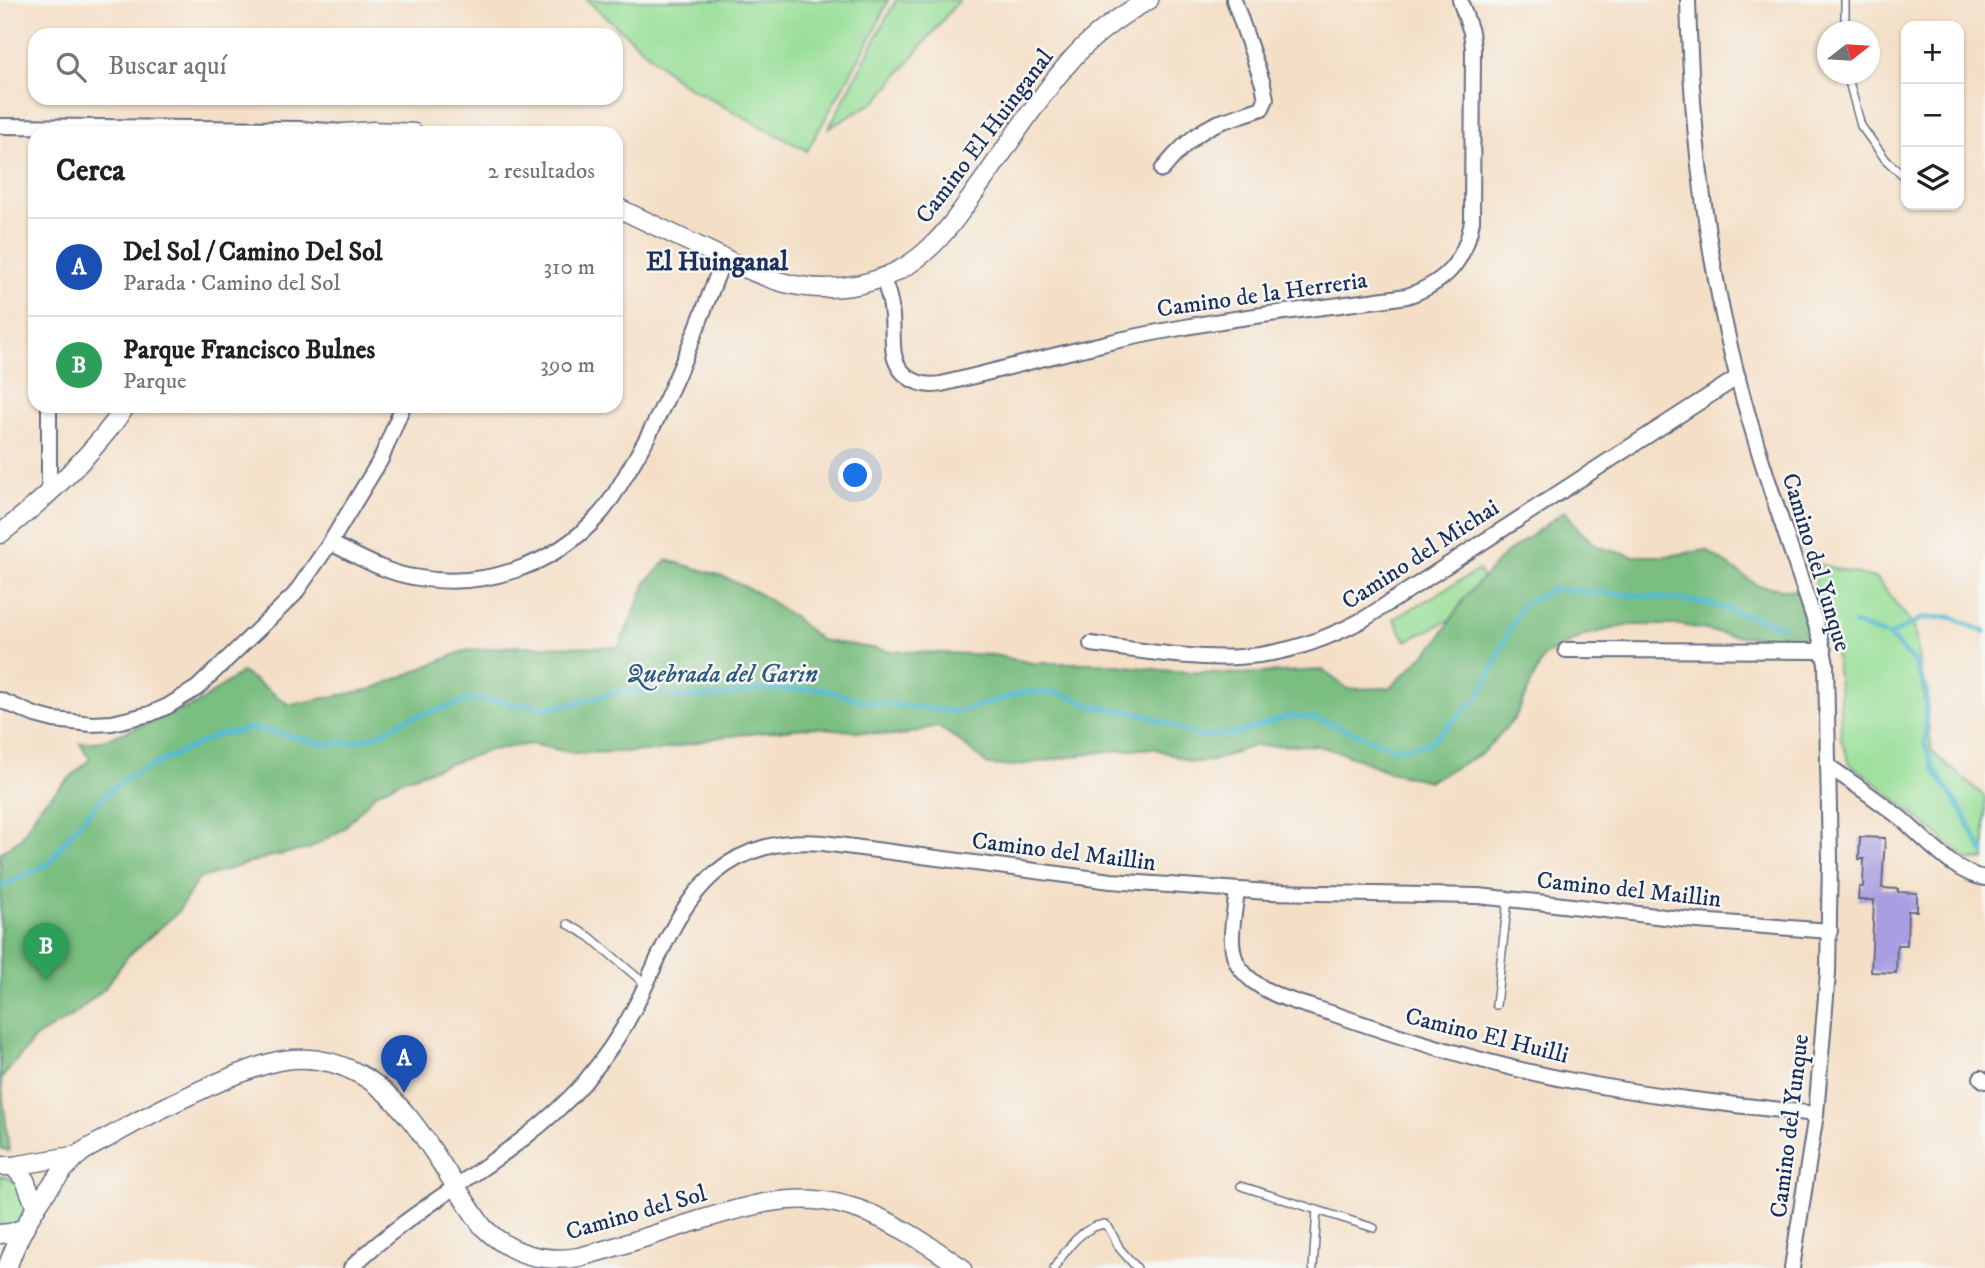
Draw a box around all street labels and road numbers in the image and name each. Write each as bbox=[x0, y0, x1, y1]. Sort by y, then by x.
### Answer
street label: Camino El Huinganal bbox=[909, 43, 1061, 230]
street label: Camino de la Herreria bbox=[1155, 265, 1370, 325]
street label: Camino del Yunque bbox=[1775, 469, 1857, 655]
street label: Camino del Michai bbox=[1336, 493, 1505, 617]
street label: Camino del Maillin bbox=[970, 826, 1158, 878]
street label: Camino del Maillin bbox=[1535, 865, 1723, 915]
street label: Camino El Huilli bbox=[1402, 1001, 1571, 1071]
street label: Camino del Yunque bbox=[1764, 1032, 1816, 1220]
street label: Camino del Sol bbox=[562, 1178, 711, 1247]

